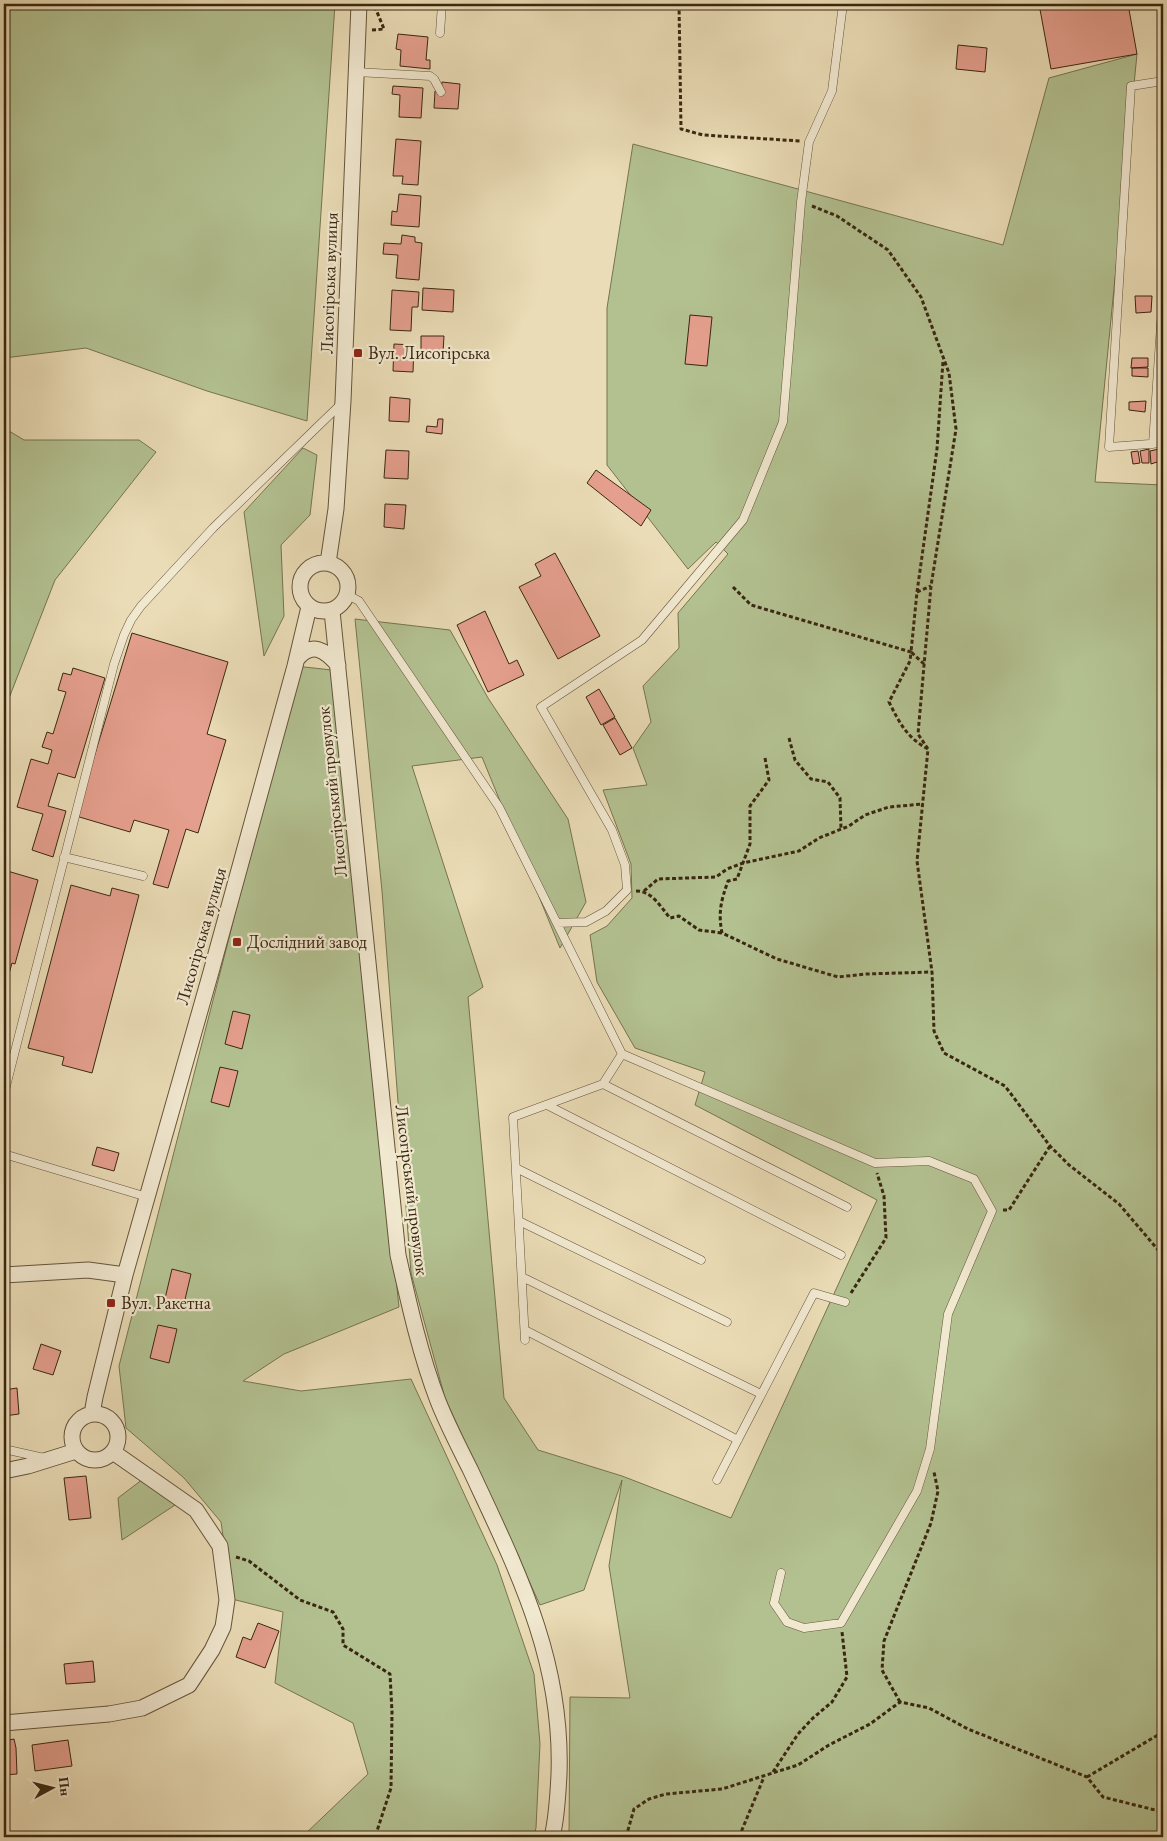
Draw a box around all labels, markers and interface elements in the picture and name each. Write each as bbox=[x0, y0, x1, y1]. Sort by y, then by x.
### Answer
street label: Лисогірська вулиця bbox=[315, 212, 342, 354]
place label: Вул. Лисогірська bbox=[368, 341, 491, 364]
marker: Вул. Лисогірська bbox=[352, 347, 364, 359]
street label: Лисогірський провулок bbox=[311, 705, 352, 879]
street label: Лисогірська вулиця bbox=[170, 865, 231, 1007]
place label: Дослідний завод bbox=[247, 930, 367, 953]
marker: Дослідний завод bbox=[231, 936, 243, 948]
street label: Лисогірський провулок bbox=[391, 1103, 434, 1277]
place label: Вул. Ракетна bbox=[121, 1291, 212, 1314]
marker: Вул. Ракетна bbox=[105, 1297, 117, 1309]
north arrow bbox=[28, 1764, 78, 1814]
text: Пн bbox=[55, 1776, 75, 1797]

